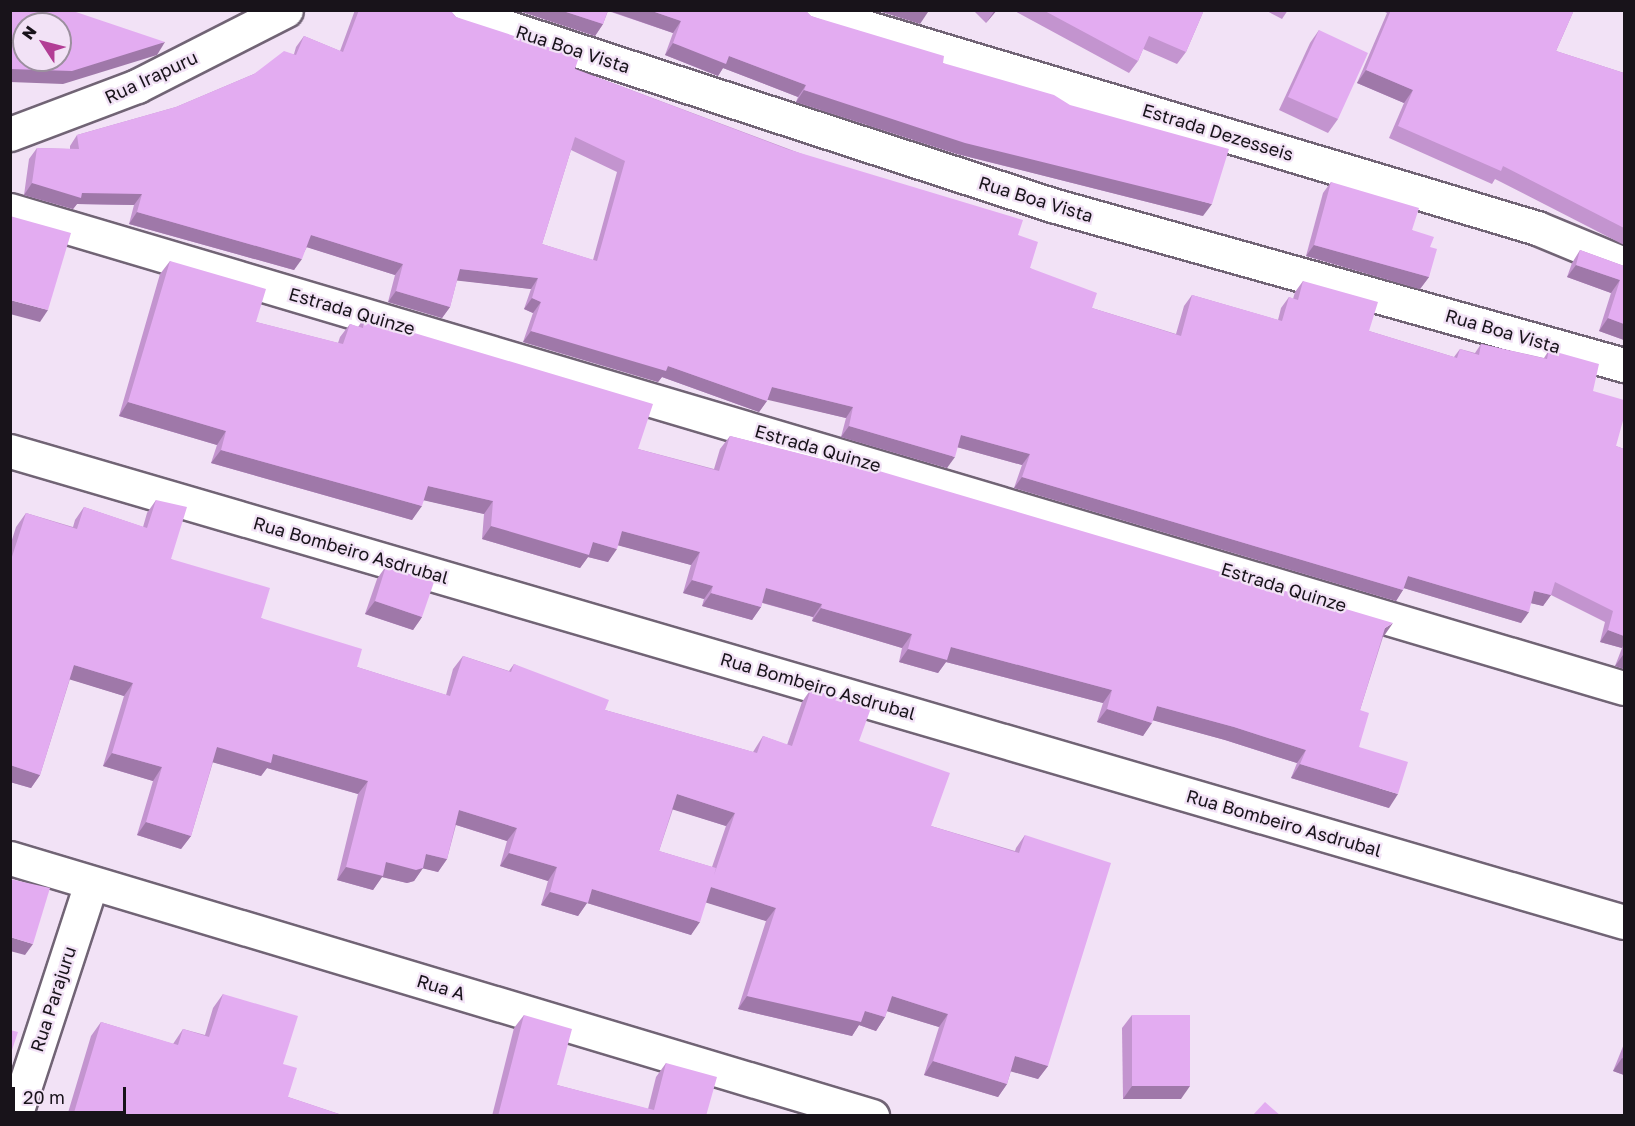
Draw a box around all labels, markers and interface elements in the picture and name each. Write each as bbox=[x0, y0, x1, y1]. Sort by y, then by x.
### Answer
north arrow bbox=[12, 12, 72, 72]
street label: Rua Boa Vista bbox=[513, 20, 633, 78]
text: N bbox=[17, 22, 41, 43]
street label: Rua Irapuru bbox=[101, 46, 201, 108]
street label: Estrada Dezesseis bbox=[1140, 99, 1296, 165]
street label: Rua Boa Vista bbox=[976, 171, 1096, 227]
street label: Estrada Quinze bbox=[286, 283, 418, 339]
street label: Rua Boa Vista bbox=[1443, 304, 1563, 358]
street label: Estrada Quinze bbox=[752, 420, 884, 476]
street label: Rua Bombeiro Asdrubal bbox=[251, 512, 451, 588]
street label: Estrada Quinze bbox=[1219, 558, 1349, 616]
street label: Rua Bombeiro Asdrubal bbox=[718, 648, 918, 724]
street label: Rua Bombeiro Asdrubal bbox=[1184, 785, 1384, 861]
street label: Rua Parajuru bbox=[26, 943, 80, 1055]
street label: Rua A bbox=[414, 969, 468, 1005]
scale bar bbox=[15, 1075, 129, 1113]
text: 20 m bbox=[23, 1086, 65, 1108]

